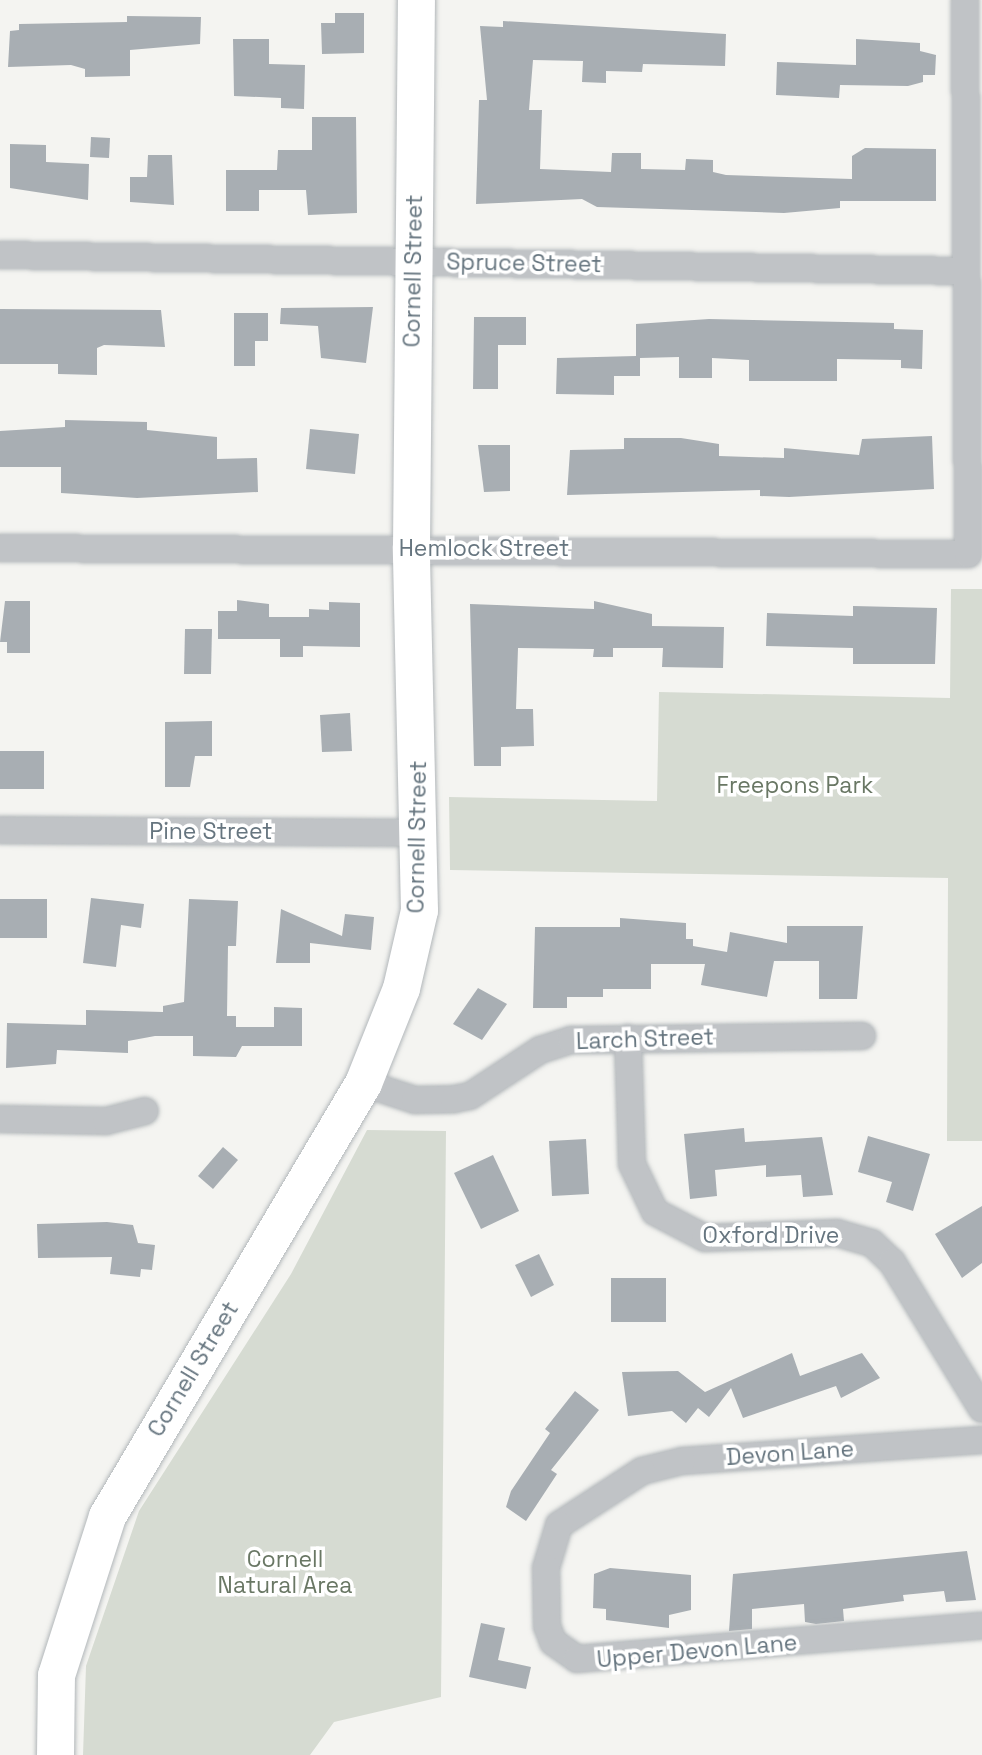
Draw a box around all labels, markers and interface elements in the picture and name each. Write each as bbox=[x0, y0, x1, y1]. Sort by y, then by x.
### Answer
street label: Cornell Street bbox=[398, 194, 428, 348]
street label: Spruce Street bbox=[446, 248, 602, 278]
street label: Hemlock Street bbox=[399, 534, 569, 562]
street label: Cornell Street bbox=[402, 760, 432, 914]
park label: Freepons Park bbox=[717, 771, 873, 799]
street label: Pine Street bbox=[149, 817, 273, 845]
street label: Larch Street bbox=[576, 1023, 714, 1055]
street label: Oxford Drive bbox=[703, 1221, 839, 1249]
street label: Cornell Street bbox=[142, 1296, 244, 1442]
street label: Devon Lane bbox=[725, 1435, 855, 1471]
park label: Cornell Natural Area bbox=[217, 1545, 353, 1599]
street label: Upper Devon Lane bbox=[596, 1628, 798, 1674]

